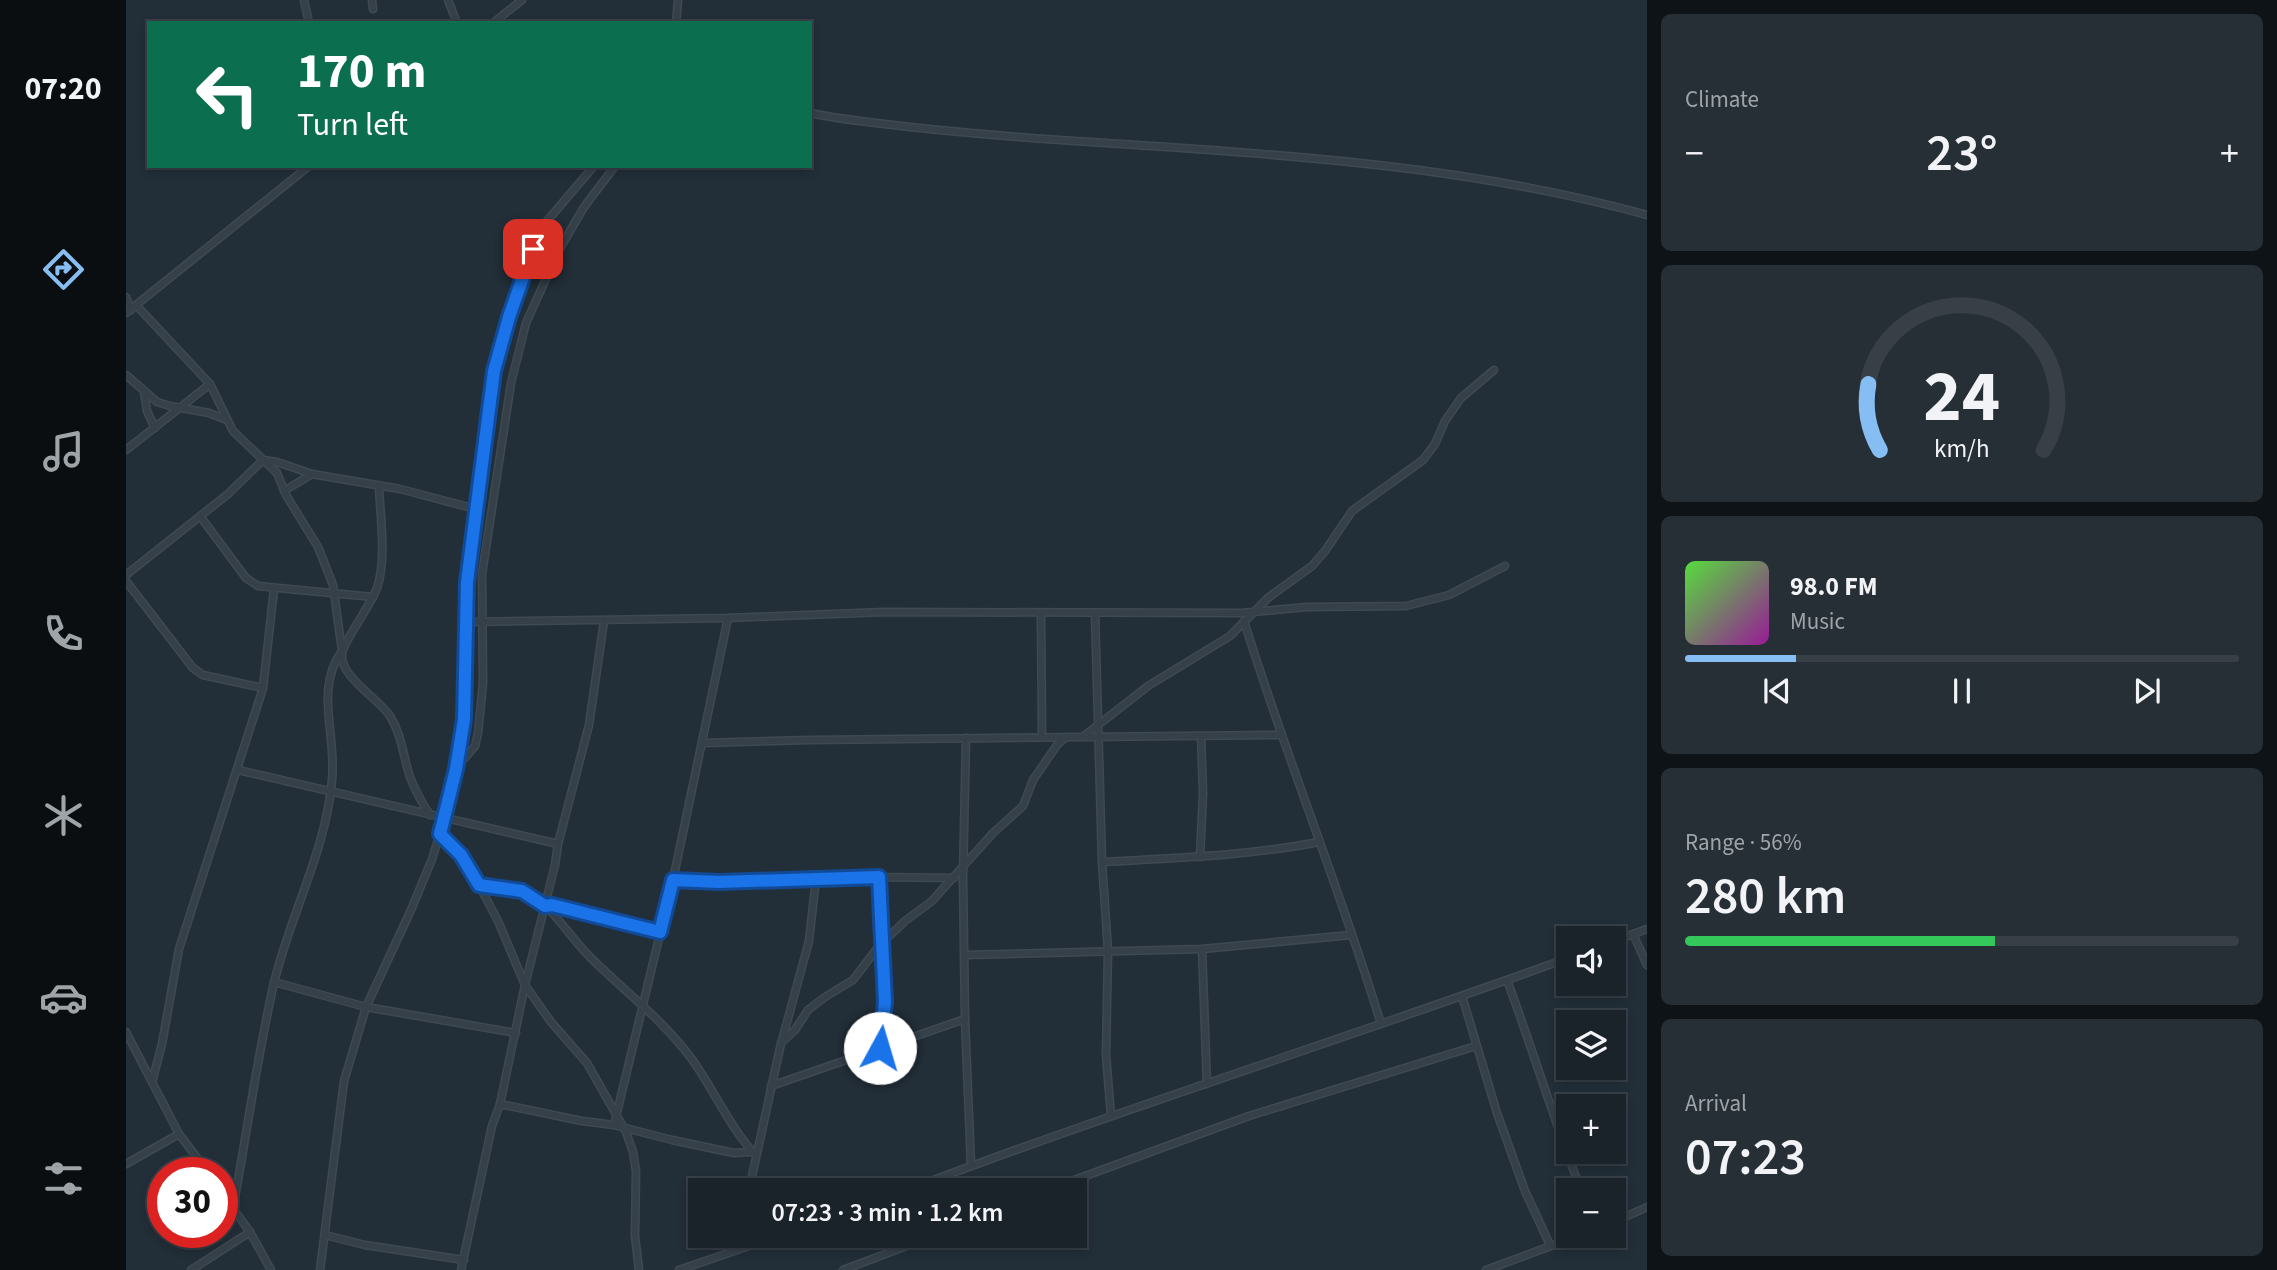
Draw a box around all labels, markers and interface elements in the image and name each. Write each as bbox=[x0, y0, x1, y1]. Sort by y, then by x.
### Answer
text: 170 m bbox=[297, 37, 426, 107]
icon: left bbox=[182, 49, 273, 140]
text: 07:20 bbox=[24, 66, 102, 112]
text: Climate bbox=[1685, 83, 1759, 116]
text: Turn left bbox=[297, 102, 408, 148]
text: 23° bbox=[1926, 117, 1998, 191]
text: − bbox=[1685, 127, 1704, 181]
text: + bbox=[2220, 127, 2239, 181]
pin bbox=[503, 219, 563, 279]
icon: arrive bbox=[514, 230, 552, 268]
icon: directions bbox=[39, 245, 88, 294]
text: 24 bbox=[1924, 345, 2000, 449]
icon: music bbox=[39, 427, 88, 476]
text: km/h bbox=[1934, 431, 1990, 467]
text: 98.0 FM bbox=[1790, 568, 1878, 605]
text: Music bbox=[1790, 605, 1845, 638]
icon: phone bbox=[39, 609, 88, 658]
icon: previous bbox=[1758, 672, 1796, 710]
icon: pause bbox=[1943, 672, 1981, 710]
icon: next bbox=[2128, 672, 2166, 710]
icon: climate bbox=[39, 791, 88, 840]
text: Range · 56% bbox=[1685, 826, 1802, 859]
text: 280 km bbox=[1685, 860, 1846, 934]
map controls bbox=[1556, 926, 1626, 1248]
button: sound bbox=[1556, 926, 1626, 996]
icon: car bbox=[39, 973, 88, 1022]
button: layers bbox=[1556, 1010, 1626, 1080]
position arrow bbox=[843, 1011, 917, 1085]
text: Arrival bbox=[1685, 1087, 1747, 1120]
button: + bbox=[1556, 1094, 1626, 1164]
text: 07:23 bbox=[1685, 1121, 1806, 1195]
icon: filters bbox=[39, 1154, 88, 1203]
speed limit sign: 30 bbox=[147, 1157, 238, 1248]
button: − bbox=[1556, 1178, 1626, 1248]
text: 07:23 · 3 min · 1.2 km bbox=[772, 1194, 1003, 1231]

